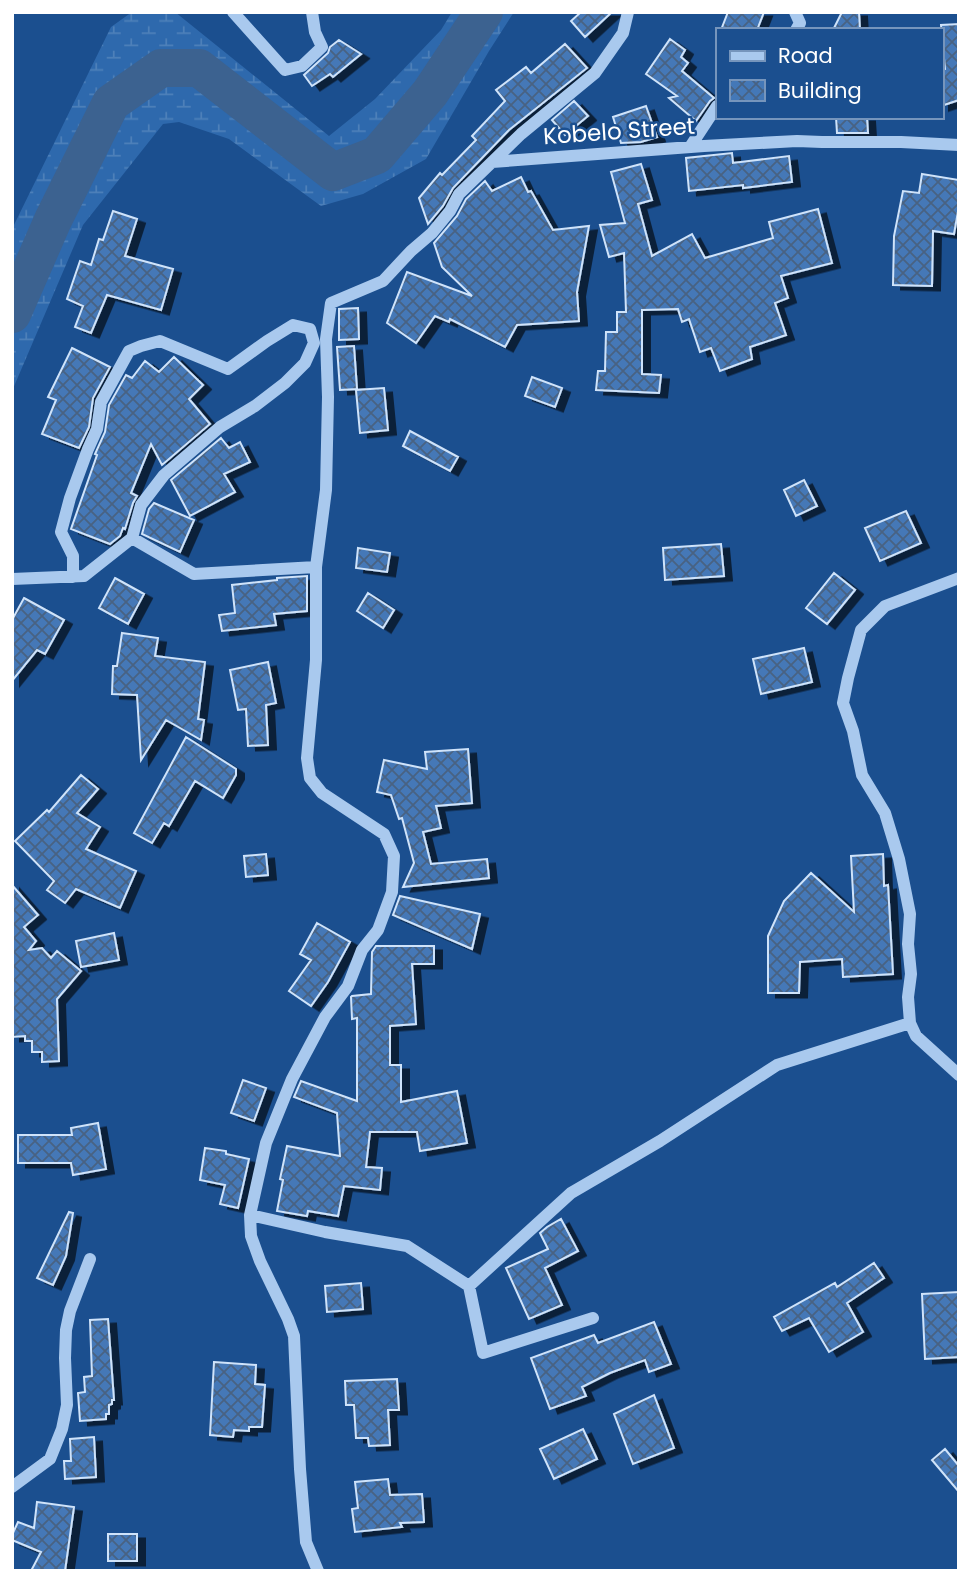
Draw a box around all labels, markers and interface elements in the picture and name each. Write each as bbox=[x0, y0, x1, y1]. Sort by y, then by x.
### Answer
legend bbox=[716, 28, 943, 119]
text: Road bbox=[778, 41, 833, 70]
text: Building bbox=[778, 76, 862, 105]
street label: Kobelo Street bbox=[542, 110, 696, 152]

